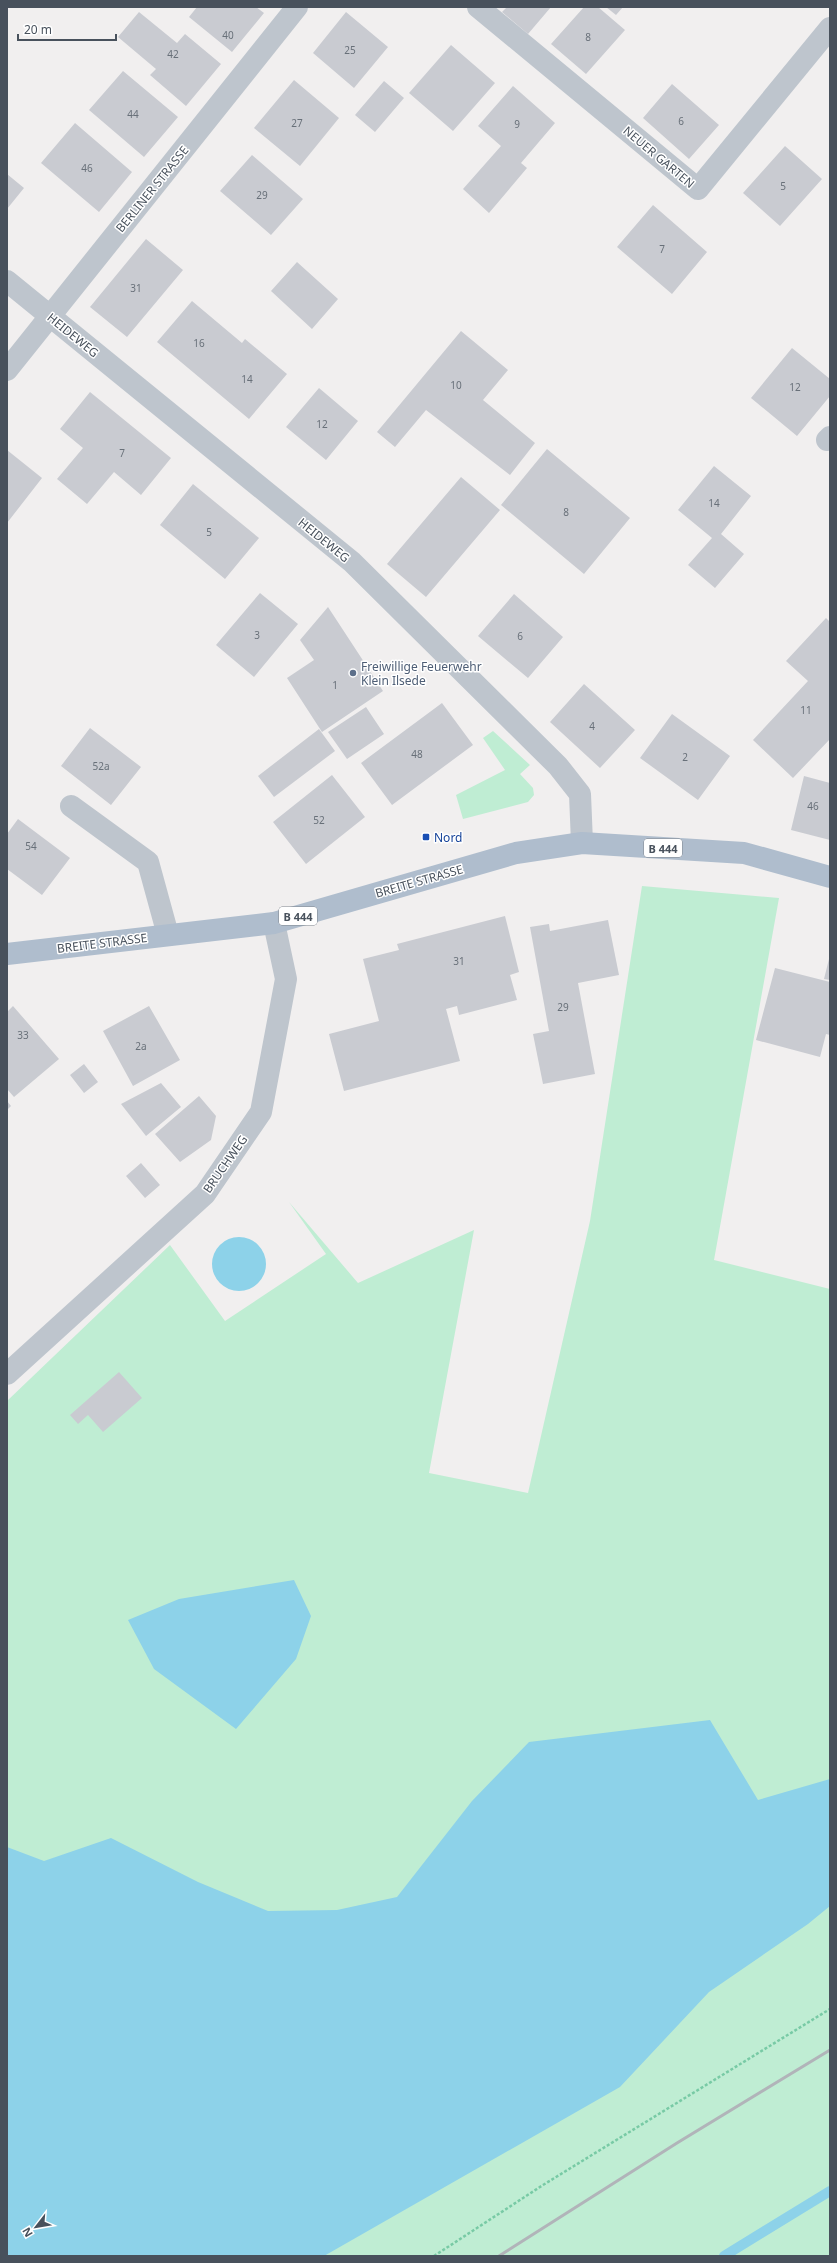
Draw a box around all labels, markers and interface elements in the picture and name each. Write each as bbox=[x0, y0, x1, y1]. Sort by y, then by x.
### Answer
scale bar bbox=[18, 16, 116, 42]
text: 20 m bbox=[24, 21, 52, 38]
house number: 40 bbox=[222, 28, 234, 42]
house number: 8 bbox=[585, 30, 591, 44]
house number: 25 bbox=[344, 43, 356, 57]
house number: 42 bbox=[167, 47, 179, 61]
house number: 44 bbox=[127, 107, 139, 121]
house number: 6 bbox=[678, 114, 684, 128]
house number: 27 bbox=[291, 116, 303, 130]
house number: 9 bbox=[514, 117, 520, 131]
street label: NEUER GARTEN bbox=[620, 122, 698, 192]
street label: BERLINER STRASSE bbox=[112, 142, 192, 236]
house number: 46 bbox=[81, 161, 93, 175]
house number: 5 bbox=[780, 179, 786, 193]
house number: 29 bbox=[256, 188, 268, 202]
house number: 7 bbox=[659, 242, 665, 256]
house number: 31 bbox=[130, 281, 142, 295]
street label: HEIDEWEG bbox=[44, 309, 102, 361]
house number: 16 bbox=[193, 336, 205, 350]
house number: 14 bbox=[241, 372, 253, 386]
house number: 10 bbox=[450, 378, 462, 392]
house number: 12 bbox=[789, 380, 801, 394]
house number: 12 bbox=[316, 417, 328, 431]
house number: 7 bbox=[119, 446, 125, 460]
house number: 14 bbox=[708, 496, 720, 510]
house number: 8 bbox=[563, 505, 569, 519]
street label: HEIDEWEG bbox=[295, 514, 353, 566]
house number: 5 bbox=[206, 525, 212, 539]
house number: 3 bbox=[254, 628, 260, 642]
house number: 6 bbox=[517, 629, 523, 643]
place label: Freiwillige Feuerwehr Klein Ilsede bbox=[361, 658, 482, 689]
marker: Freiwillige Feuerwehr Klein Ilsede bbox=[348, 668, 358, 678]
house number: 1 bbox=[332, 678, 338, 692]
house number: 11 bbox=[800, 703, 812, 717]
house number: 4 bbox=[589, 719, 595, 733]
house number: 48 bbox=[411, 747, 423, 761]
house number: 2 bbox=[682, 750, 688, 764]
house number: 52a bbox=[92, 759, 110, 773]
house number: 46 bbox=[807, 799, 819, 813]
house number: 52 bbox=[313, 813, 325, 827]
place label: Nord bbox=[434, 829, 462, 846]
marker: Nord bbox=[421, 832, 431, 842]
house number: 54 bbox=[25, 839, 37, 853]
road number: B 444 bbox=[644, 839, 682, 857]
street label: BREITE STRASSE bbox=[373, 860, 465, 902]
road number: B 444 bbox=[279, 907, 317, 925]
street label: BREITE STRASSE bbox=[56, 929, 148, 957]
house number: 31 bbox=[453, 954, 465, 968]
house number: 29 bbox=[557, 1000, 569, 1014]
house number: 33 bbox=[17, 1028, 29, 1042]
house number: 2a bbox=[135, 1039, 147, 1053]
street label: BRUCHWEG bbox=[199, 1132, 251, 1196]
north arrow bbox=[16, 2207, 56, 2247]
text: N bbox=[18, 2225, 36, 2240]

